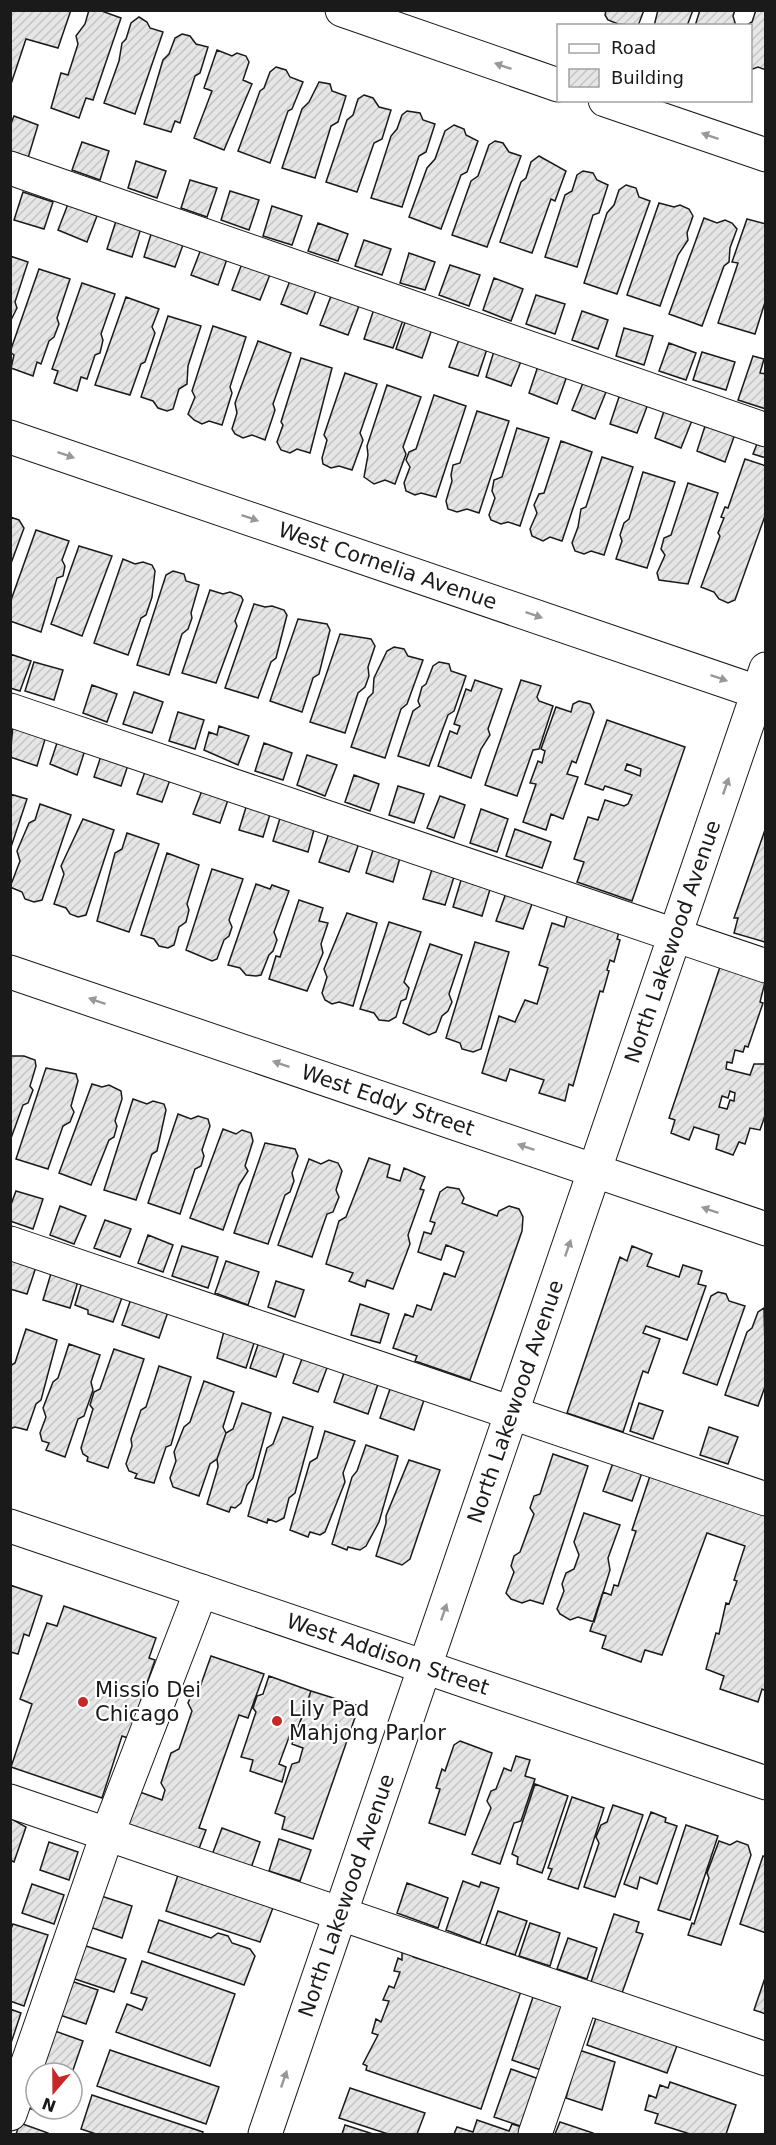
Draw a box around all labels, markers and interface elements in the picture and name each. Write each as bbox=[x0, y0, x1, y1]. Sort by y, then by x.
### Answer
legend bbox=[557, 24, 752, 102]
text: Road bbox=[611, 37, 656, 58]
one-way arrow bbox=[494, 60, 512, 70]
text: Building bbox=[611, 67, 684, 88]
one-way arrow bbox=[701, 131, 719, 141]
one-way arrow bbox=[57, 451, 75, 461]
one-way arrow bbox=[241, 514, 259, 524]
street label: West Cornelia Avenue bbox=[275, 517, 500, 614]
one-way arrow bbox=[525, 611, 543, 621]
one-way arrow bbox=[710, 674, 728, 684]
one-way arrow bbox=[721, 776, 731, 794]
street label: North Lakewood Avenue bbox=[620, 817, 725, 1066]
one-way arrow bbox=[88, 996, 106, 1006]
one-way arrow bbox=[272, 1059, 290, 1068]
street label: West Eddy Street bbox=[298, 1060, 477, 1141]
one-way arrow bbox=[517, 1142, 535, 1152]
one-way arrow bbox=[701, 1205, 719, 1215]
one-way arrow bbox=[563, 1239, 573, 1257]
street label: North Lakewood Avenue bbox=[463, 1277, 568, 1526]
one-way arrow bbox=[439, 1603, 449, 1621]
street label: West Addison Street bbox=[283, 1609, 492, 1700]
place label: Missio Dei Chicago bbox=[95, 1678, 201, 1726]
marker: Missio Dei Chicago bbox=[76, 1695, 90, 1709]
place label: Lily Pad Mahjong Parlor bbox=[289, 1697, 446, 1745]
marker: Lily Pad Mahjong Parlor bbox=[270, 1714, 284, 1728]
street label: North Lakewood Avenue bbox=[294, 1771, 399, 2020]
north arrow bbox=[24, 2061, 84, 2121]
one-way arrow bbox=[279, 2070, 289, 2088]
text: N bbox=[39, 2093, 59, 2116]

